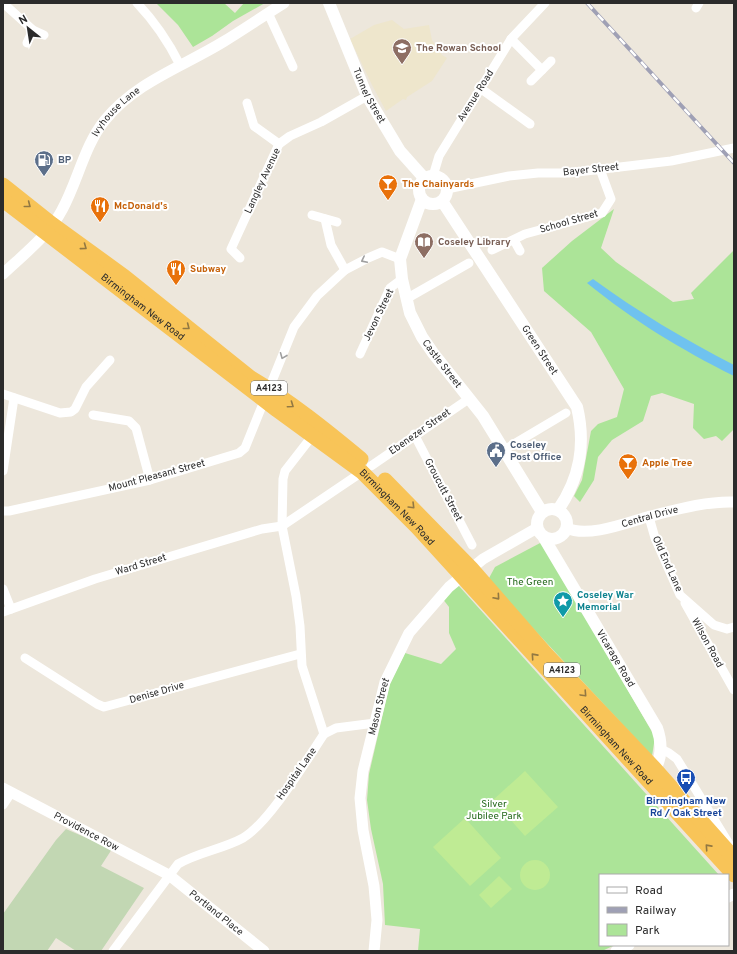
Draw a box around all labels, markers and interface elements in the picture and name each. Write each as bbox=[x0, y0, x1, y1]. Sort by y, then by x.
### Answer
north arrow bbox=[8, 8, 48, 48]
text: N bbox=[17, 12, 30, 28]
school or university icon: The Rowan School bbox=[391, 37, 413, 65]
place label: The Rowan School bbox=[416, 42, 501, 55]
street label: Tunnel Street bbox=[350, 66, 389, 126]
street label: Avenue Road bbox=[455, 68, 497, 124]
street label: Ivyhouse Lane bbox=[89, 84, 143, 139]
street label: Langley Avenue bbox=[242, 146, 284, 216]
fuel station icon: BP bbox=[33, 149, 55, 177]
place label: BP bbox=[58, 154, 72, 167]
street label: Bayer Street bbox=[562, 161, 620, 179]
bar icon: The Chainyards bbox=[377, 173, 399, 201]
place label: The Chainyards bbox=[402, 178, 474, 191]
restaurant icon: McDonald's bbox=[89, 195, 111, 223]
one-way arrow bbox=[23, 200, 30, 207]
place label: McDonald's bbox=[114, 200, 168, 213]
street label: School Street bbox=[538, 207, 600, 237]
library icon: Coseley Library bbox=[413, 231, 435, 259]
place label: Coseley Library bbox=[438, 236, 511, 249]
one-way arrow bbox=[80, 243, 87, 250]
one-way arrow bbox=[361, 255, 368, 263]
restaurant icon: Subway bbox=[165, 258, 187, 286]
place label: Subway bbox=[190, 263, 227, 276]
street label: Birmingham New Road bbox=[98, 271, 187, 343]
street label: Jevon Street bbox=[361, 286, 397, 343]
one-way arrow bbox=[182, 322, 189, 329]
street label: Green Street bbox=[518, 322, 561, 378]
street label: Castle Street bbox=[419, 337, 465, 391]
one-way arrow bbox=[279, 353, 287, 360]
road number: A4123 bbox=[251, 381, 287, 395]
one-way arrow bbox=[287, 400, 294, 408]
street label: Ebenezer Street bbox=[387, 406, 454, 458]
place label: Coseley Post Office bbox=[510, 439, 562, 464]
public building icon: Coseley Post Office bbox=[485, 440, 507, 468]
bar icon: Apple Tree bbox=[617, 452, 639, 480]
street label: Groucutt Street bbox=[421, 456, 465, 524]
street label: Mount Pleasant Street bbox=[107, 457, 207, 495]
place label: Apple Tree bbox=[642, 457, 693, 470]
street label: Birmingham New Road bbox=[356, 466, 437, 548]
one-way arrow bbox=[407, 501, 415, 509]
street label: Central Drive bbox=[620, 503, 679, 531]
street label: Old End Lane bbox=[649, 534, 685, 594]
street label: Ward Street bbox=[114, 551, 168, 579]
park label: The Green bbox=[507, 576, 553, 589]
place label: Coseley War Memorial bbox=[577, 589, 634, 614]
place icon: Coseley War Memorial bbox=[552, 590, 574, 618]
one-way arrow bbox=[492, 593, 499, 600]
street label: Wilson Road bbox=[688, 616, 726, 670]
street label: Vicarage Road bbox=[593, 627, 638, 690]
one-way arrow bbox=[531, 653, 539, 661]
road number: A4123 bbox=[544, 663, 580, 677]
street label: Mason Street bbox=[366, 675, 393, 737]
street label: Denise Drive bbox=[128, 679, 186, 707]
one-way arrow bbox=[579, 689, 587, 697]
street label: Birmingham New Road bbox=[577, 703, 655, 788]
street label: Hospital Lane bbox=[274, 745, 320, 803]
bus stop icon: Birmingham New Rd / Oak Street bbox=[675, 767, 697, 795]
place label: Birmingham New Rd / Oak Street bbox=[646, 795, 727, 820]
park label: Silver Jubilee Park bbox=[466, 798, 522, 823]
street label: Providence Row bbox=[51, 809, 121, 854]
one-way arrow bbox=[705, 844, 712, 851]
legend bbox=[599, 874, 729, 946]
text: Road bbox=[635, 883, 663, 899]
street label: Portland Place bbox=[186, 887, 246, 939]
text: Railway bbox=[635, 903, 676, 919]
text: Park bbox=[635, 923, 660, 939]

